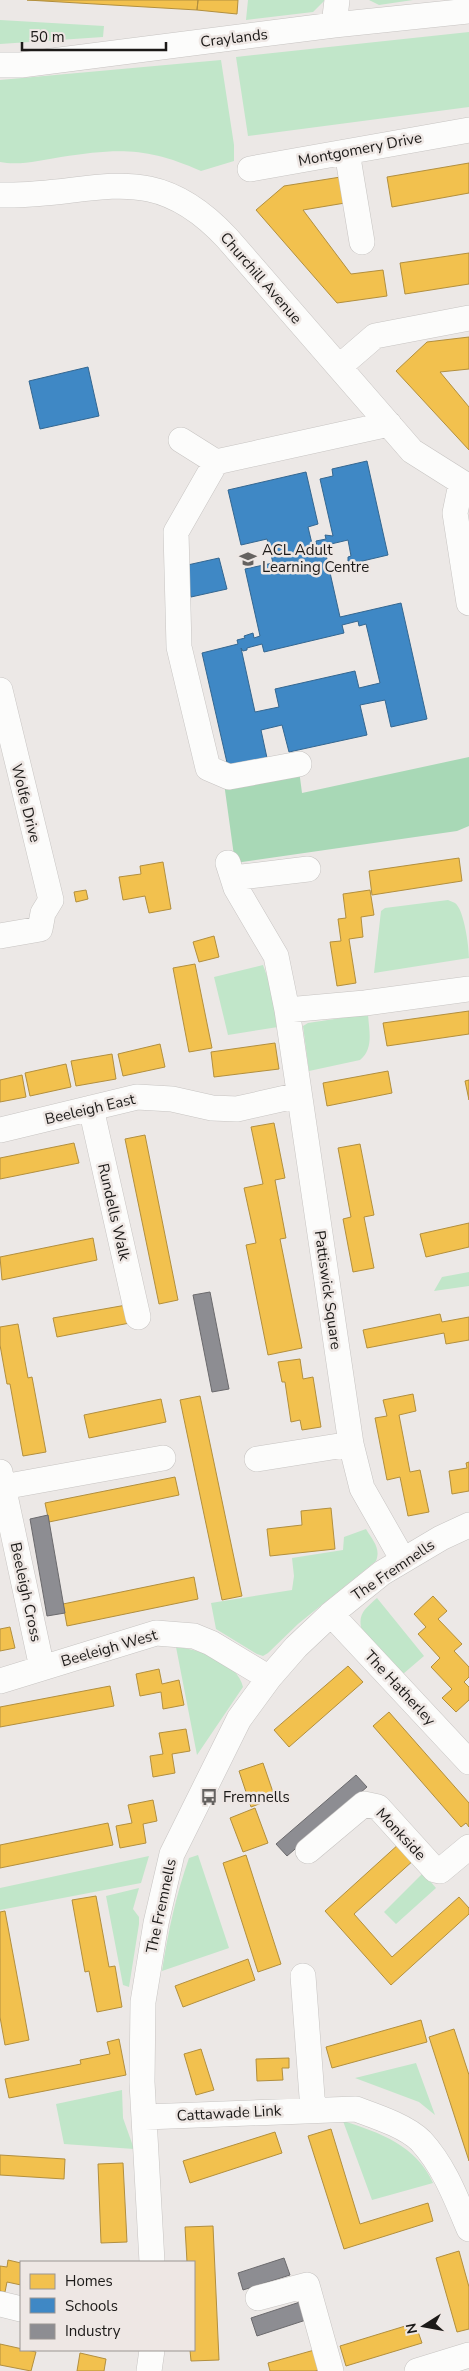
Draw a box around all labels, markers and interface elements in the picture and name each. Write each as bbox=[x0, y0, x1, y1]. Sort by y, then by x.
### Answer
scale bar bbox=[22, 20, 166, 52]
street label: Craylands bbox=[199, 24, 269, 52]
text: 50 m bbox=[30, 27, 65, 47]
street label: Montgomery Drive bbox=[296, 127, 424, 171]
street label: Churchill Avenue bbox=[216, 228, 306, 328]
place label: ACL Adult Learning Centre bbox=[262, 540, 369, 577]
school or university icon: ACL Adult Learning Centre bbox=[238, 549, 258, 569]
street label: Wolfe Drive bbox=[7, 762, 45, 844]
street label: Beeleigh East bbox=[43, 1089, 138, 1129]
street label: Rundells Walk bbox=[93, 1161, 135, 1263]
street label: Pattiswick Square bbox=[310, 1229, 346, 1351]
street label: The Fremnells bbox=[348, 1535, 438, 1605]
street label: Beeleigh Cross bbox=[6, 1540, 46, 1644]
street label: Beeleigh West bbox=[59, 1625, 160, 1671]
street label: The Hatherley bbox=[360, 1646, 440, 1730]
bus stop icon: Fremnells bbox=[199, 1787, 219, 1807]
place label: Fremnells bbox=[223, 1787, 290, 1807]
street label: Monkside bbox=[372, 1804, 430, 1864]
street label: The Fremnells bbox=[141, 1857, 181, 1955]
street label: Cattawade Link bbox=[176, 2100, 282, 2126]
legend bbox=[20, 2261, 195, 2351]
text: Homes bbox=[65, 2271, 113, 2291]
text: Schools bbox=[65, 2296, 118, 2316]
north arrow bbox=[399, 2301, 449, 2351]
text: Industry bbox=[65, 2321, 121, 2341]
text: N bbox=[401, 2321, 422, 2335]

